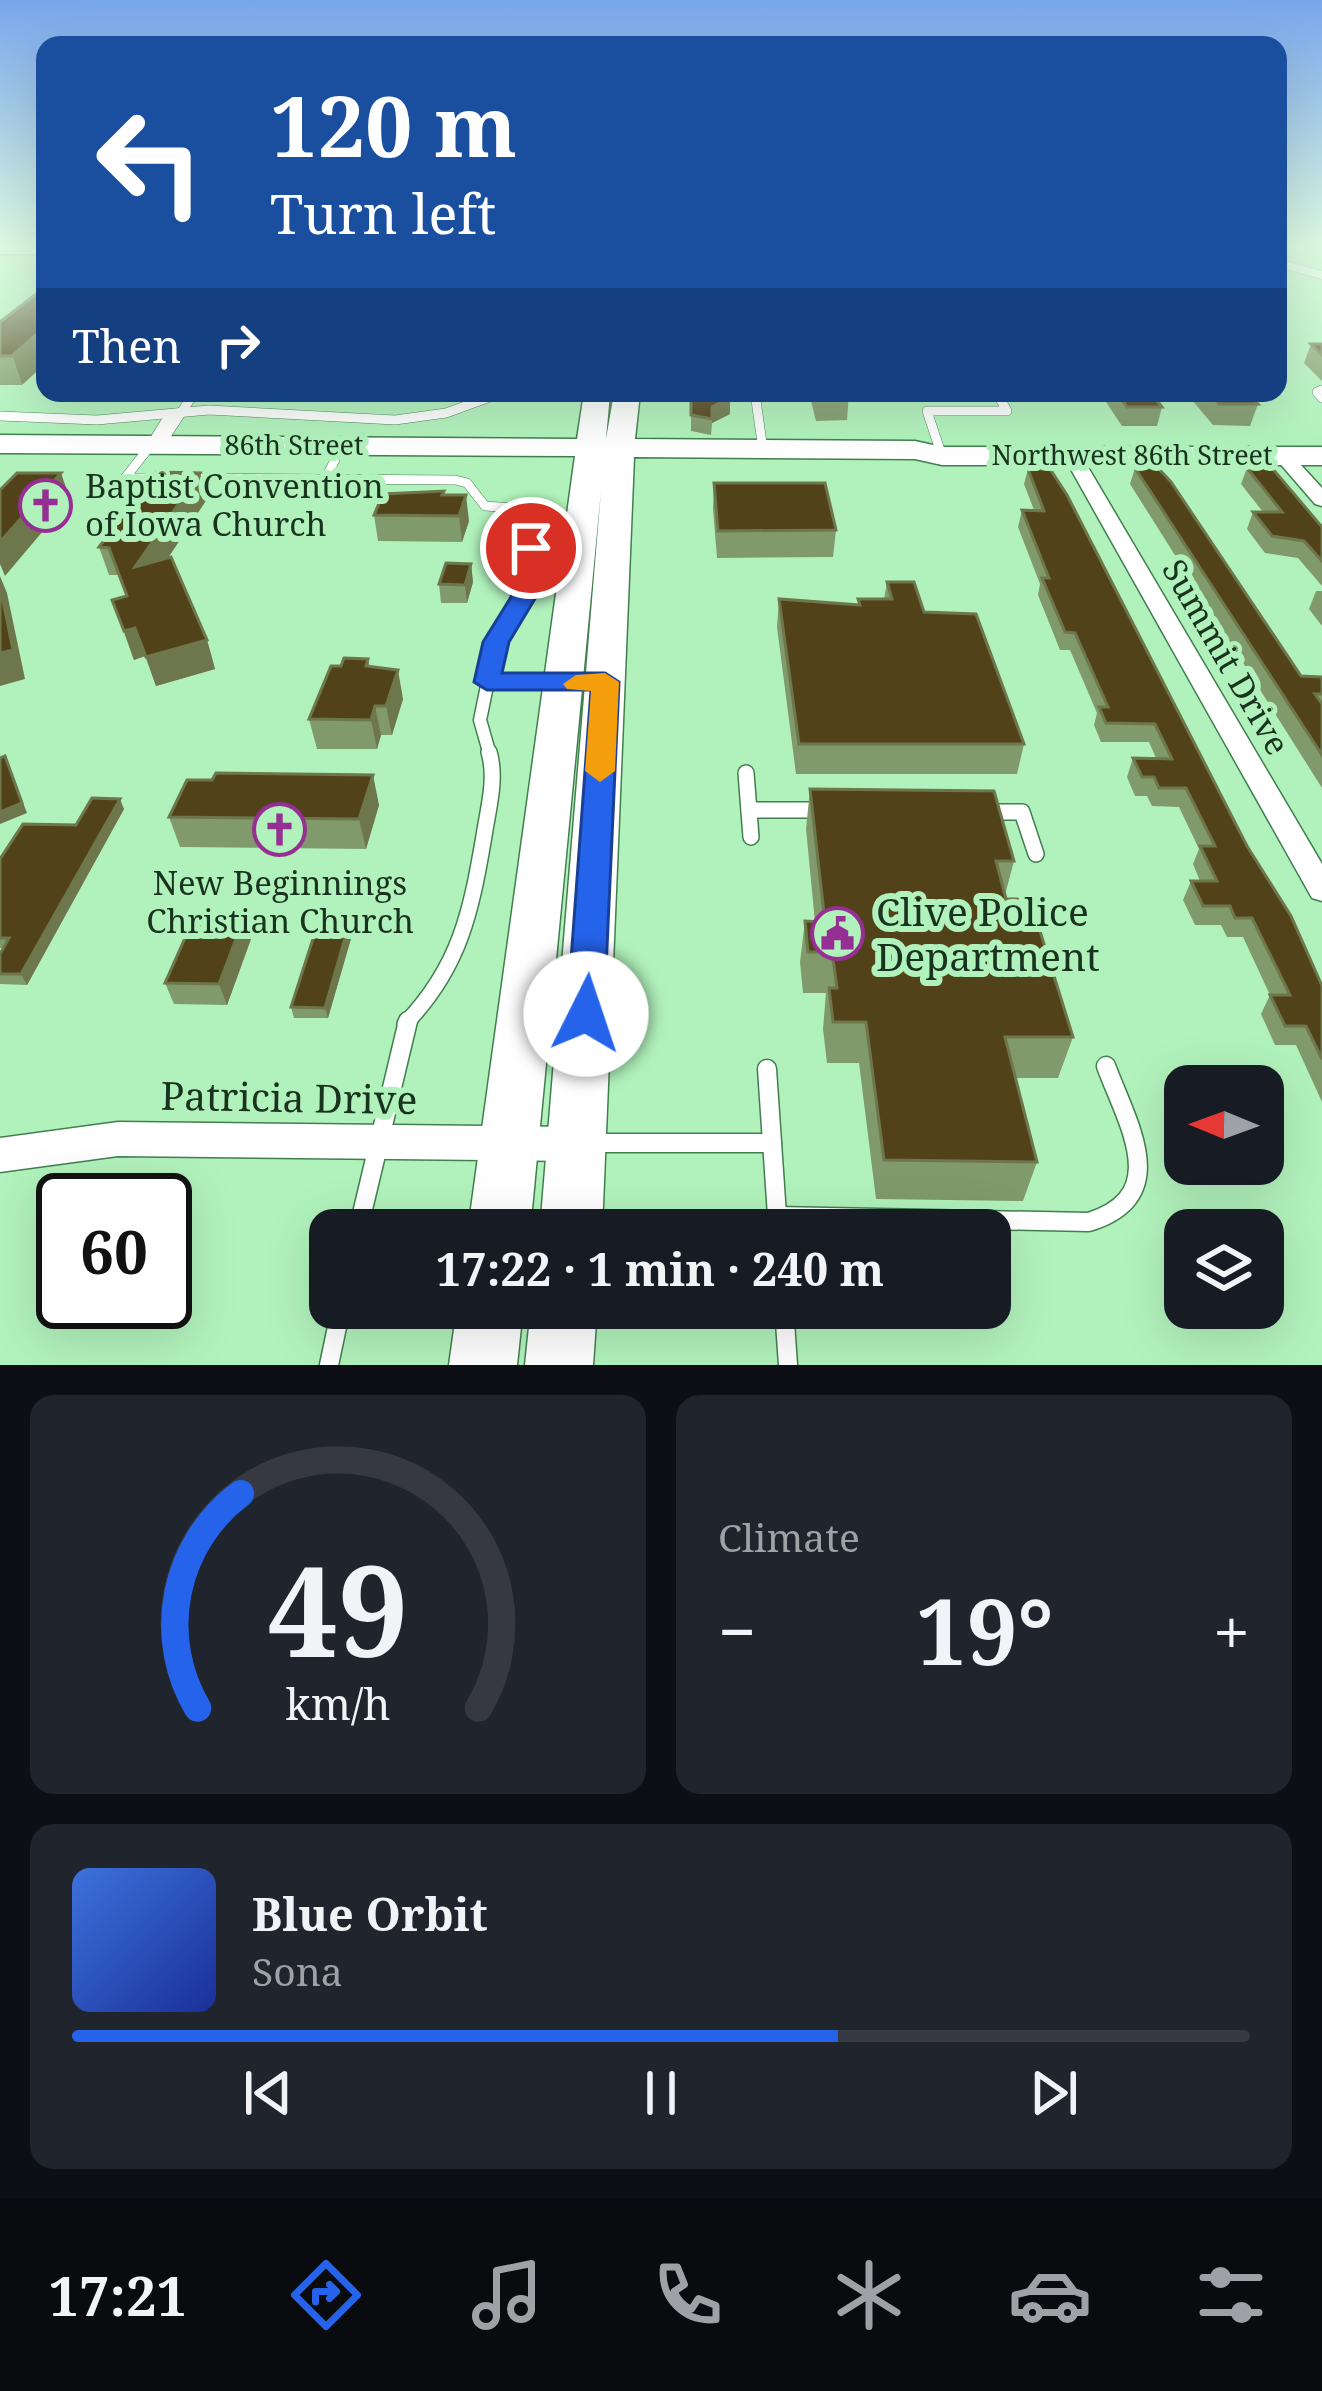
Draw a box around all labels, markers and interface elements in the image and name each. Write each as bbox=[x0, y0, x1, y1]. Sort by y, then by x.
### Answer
text: 120 m bbox=[270, 67, 517, 182]
icon: left bbox=[72, 84, 228, 240]
text: Turn left bbox=[270, 176, 496, 250]
icon: right bbox=[205, 312, 271, 378]
text: Then bbox=[72, 315, 181, 376]
street label: 86th Street bbox=[224, 426, 364, 463]
street label: Northwest 86th Street bbox=[991, 436, 1273, 473]
place label: Baptist Convention of Iowa Church bbox=[85, 463, 384, 546]
church icon: Baptist Convention of Iowa Church bbox=[18, 477, 74, 533]
pin bbox=[480, 497, 582, 599]
icon: arrive bbox=[498, 515, 564, 581]
street label: Summit Drive bbox=[1152, 551, 1301, 763]
church icon: New Beginnings Christian Church bbox=[252, 801, 308, 857]
place label: New Beginnings Christian Church bbox=[146, 860, 414, 943]
place label: Clive Police Department bbox=[876, 884, 1100, 982]
public building icon: Clive Police Department bbox=[809, 906, 865, 962]
position arrow bbox=[523, 951, 649, 1077]
north arrow bbox=[1164, 1065, 1284, 1185]
map controls bbox=[1164, 1065, 1284, 1329]
street label: Patricia Drive bbox=[160, 1068, 418, 1125]
speed limit sign: 60 bbox=[36, 1173, 192, 1329]
button: layers bbox=[1164, 1209, 1284, 1329]
text: 17:22 · 1 min · 240 m bbox=[436, 1238, 884, 1299]
text: Climate bbox=[718, 1510, 860, 1563]
text: 49 bbox=[267, 1524, 409, 1694]
text: 19° bbox=[916, 1569, 1054, 1691]
text: − bbox=[718, 1585, 756, 1675]
text: + bbox=[1213, 1585, 1250, 1675]
text: km/h bbox=[285, 1673, 391, 1732]
text: Blue Orbit bbox=[252, 1883, 488, 1944]
text: Sona bbox=[252, 1944, 343, 1997]
icon: previous bbox=[235, 2060, 301, 2126]
icon: pause bbox=[628, 2060, 694, 2126]
icon: next bbox=[1021, 2060, 1087, 2126]
icon: directions bbox=[284, 2253, 368, 2337]
icon: music bbox=[465, 2253, 549, 2337]
icon: phone bbox=[646, 2253, 730, 2337]
icon: climate bbox=[827, 2253, 911, 2337]
icon: car bbox=[1008, 2253, 1092, 2337]
icon: filters bbox=[1189, 2253, 1273, 2337]
text: 17:21 bbox=[49, 2258, 187, 2332]

